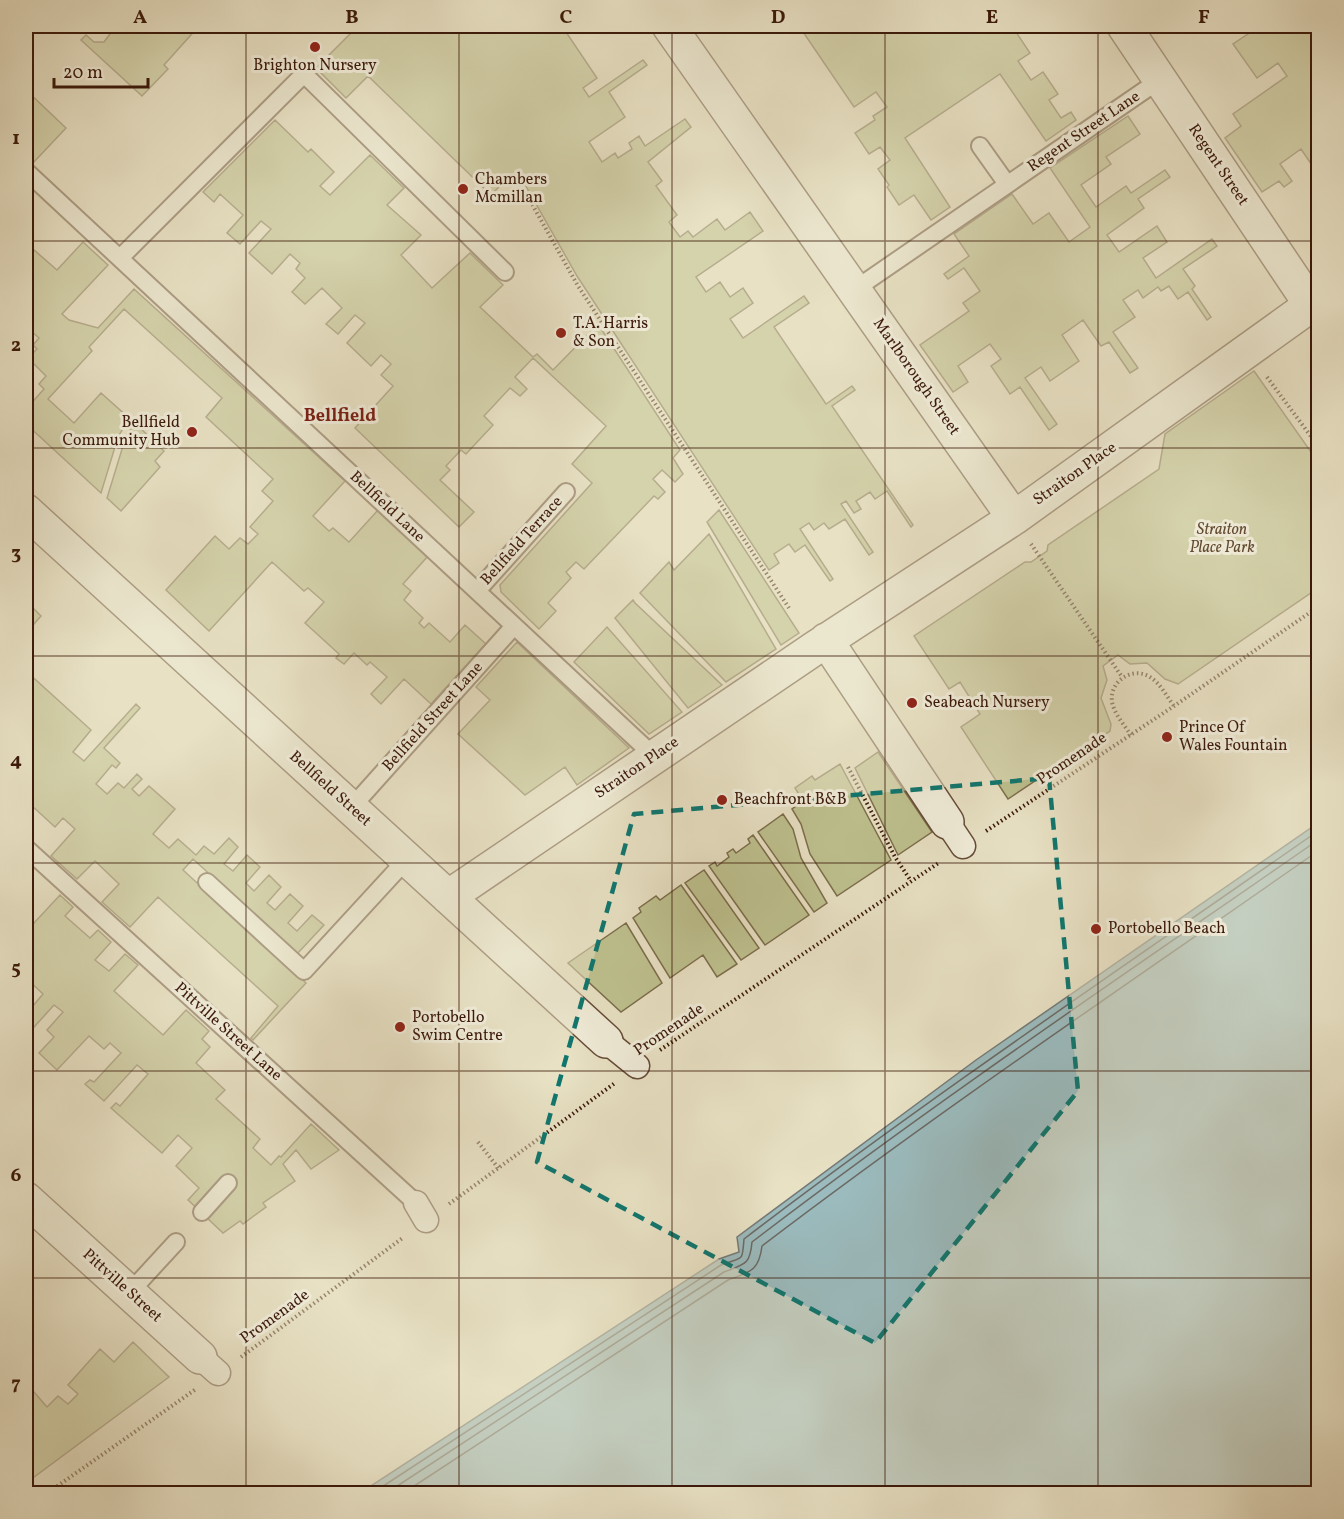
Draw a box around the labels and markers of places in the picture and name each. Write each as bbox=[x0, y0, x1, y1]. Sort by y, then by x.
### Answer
marker: Brighton Nursery bbox=[308, 40, 322, 54]
place label: Brighton Nursery bbox=[253, 55, 377, 77]
place label: Chambers Mcmillan bbox=[475, 169, 547, 209]
marker: Chambers Mcmillan bbox=[456, 182, 470, 196]
place label: T.A. Harris & Son bbox=[573, 313, 648, 353]
marker: T.A. Harris & Son bbox=[554, 326, 568, 340]
place label: Bellfield Community Hub bbox=[63, 412, 180, 452]
marker: Bellfield Community Hub bbox=[185, 425, 199, 439]
place label: Seabeach Nursery bbox=[924, 692, 1050, 714]
marker: Seabeach Nursery bbox=[905, 696, 919, 710]
place label: Prince Of Wales Fountain bbox=[1179, 717, 1288, 757]
marker: Prince Of Wales Fountain bbox=[1160, 730, 1174, 744]
place label: Beachfront B&B bbox=[734, 789, 847, 811]
marker: Beachfront B&B bbox=[715, 793, 729, 807]
place label: Portobello Beach bbox=[1108, 918, 1225, 940]
marker: Portobello Beach bbox=[1089, 922, 1103, 936]
place label: Portobello Swim Centre bbox=[412, 1007, 503, 1047]
marker: Portobello Swim Centre bbox=[393, 1020, 407, 1034]

